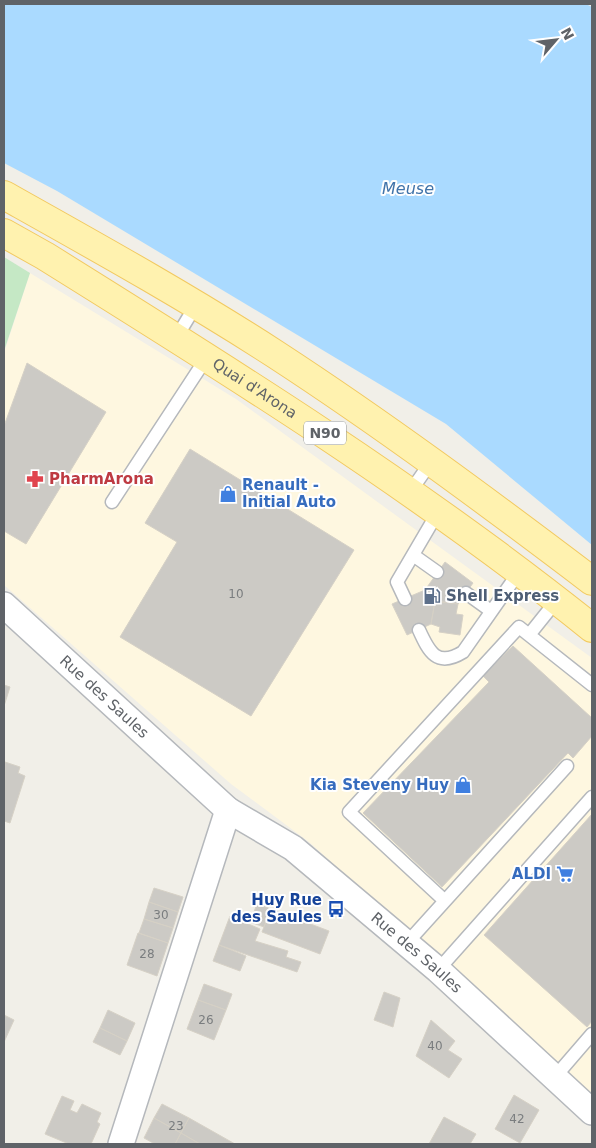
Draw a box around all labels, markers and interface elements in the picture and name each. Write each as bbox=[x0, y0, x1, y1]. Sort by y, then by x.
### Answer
north arrow bbox=[531, 15, 581, 65]
text: N bbox=[558, 25, 577, 43]
water label: Meuse bbox=[382, 179, 434, 198]
street label: Quai d'Arona bbox=[209, 354, 300, 422]
road number: N90 bbox=[304, 422, 346, 444]
pharmacy icon: PharmArona bbox=[25, 469, 45, 489]
place label: PharmArona bbox=[49, 470, 154, 488]
place label: Renault - Initial Auto bbox=[242, 476, 336, 511]
shop icon: Renault - Initial Auto bbox=[218, 484, 238, 504]
fuel station icon: Shell Express bbox=[422, 586, 442, 606]
house number: 10 bbox=[228, 587, 244, 601]
place label: Shell Express bbox=[446, 587, 559, 605]
street label: Rue des Saules bbox=[56, 652, 153, 742]
shop icon: Kia Steveny Huy bbox=[453, 775, 473, 795]
place label: Kia Steveny Huy bbox=[310, 776, 449, 794]
supermarket icon: ALDI bbox=[555, 864, 575, 884]
place label: ALDI bbox=[512, 865, 551, 883]
place label: Huy Rue des Saules bbox=[231, 891, 322, 926]
bus stop icon: Huy Rue des Saules bbox=[326, 899, 346, 919]
house number: 30 bbox=[153, 908, 169, 922]
street label: Rue des Saules bbox=[367, 909, 466, 997]
house number: 28 bbox=[139, 947, 155, 961]
house number: 26 bbox=[198, 1013, 214, 1027]
house number: 40 bbox=[427, 1039, 443, 1053]
house number: 42 bbox=[509, 1112, 525, 1126]
house number: 23 bbox=[168, 1119, 184, 1133]

